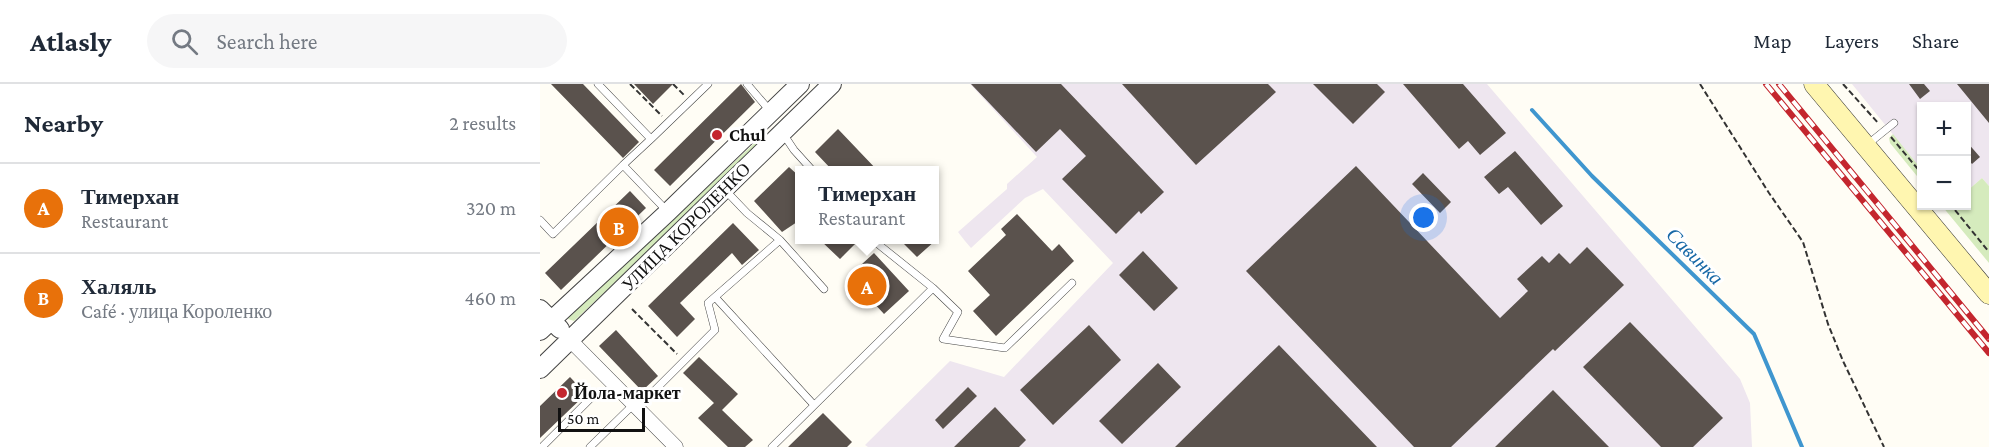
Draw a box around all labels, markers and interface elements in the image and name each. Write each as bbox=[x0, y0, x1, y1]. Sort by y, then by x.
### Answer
search box bbox=[147, 14, 567, 68]
icon: search bbox=[168, 25, 201, 58]
text: Atlasly bbox=[30, 26, 111, 57]
text: Search here bbox=[216, 29, 317, 54]
text: Map bbox=[1753, 29, 1792, 53]
text: Layers bbox=[1825, 29, 1879, 53]
text: Share bbox=[1912, 29, 1959, 53]
map controls bbox=[1917, 102, 1971, 210]
button: + bbox=[1917, 102, 1971, 156]
text: Nearby bbox=[24, 109, 103, 138]
text: 2 results bbox=[449, 112, 516, 134]
place label: Chul bbox=[729, 125, 766, 145]
marker: Chul bbox=[710, 128, 724, 142]
button: − bbox=[1917, 156, 1971, 210]
street label: УЛИЦА КОРОЛЕНКО bbox=[618, 159, 754, 295]
popup bbox=[795, 166, 939, 244]
text: Тимерхан bbox=[818, 181, 916, 206]
text: Тимерхан bbox=[81, 184, 179, 209]
text: A bbox=[38, 197, 49, 219]
text: 320 m bbox=[466, 197, 516, 219]
your location bbox=[1409, 203, 1438, 232]
pin: B bbox=[600, 204, 638, 250]
text: Restaurant bbox=[818, 207, 905, 229]
text: Restaurant bbox=[81, 210, 168, 232]
water label: Савинка bbox=[1662, 223, 1728, 289]
pin: A bbox=[848, 264, 886, 308]
text: Халяль bbox=[81, 274, 156, 299]
text: B bbox=[38, 287, 49, 309]
text: 460 m bbox=[464, 287, 516, 309]
text: Café · улица Короленко bbox=[81, 300, 272, 322]
place label: Йола-маркет bbox=[574, 382, 681, 403]
marker: Йола-маркет bbox=[555, 386, 569, 400]
scale bar bbox=[558, 405, 645, 432]
text: 50 m bbox=[567, 410, 599, 427]

